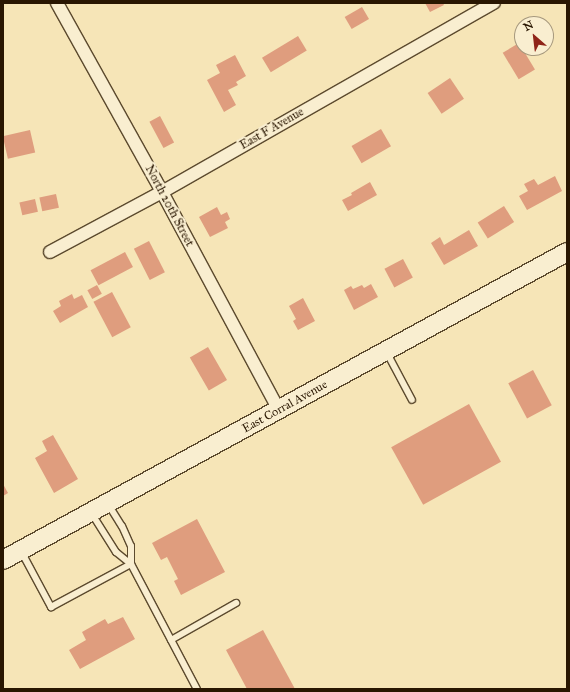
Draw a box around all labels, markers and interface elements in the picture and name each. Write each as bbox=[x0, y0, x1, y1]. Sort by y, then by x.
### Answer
north arrow bbox=[514, 16, 554, 56]
text: N bbox=[521, 18, 536, 34]
street label: East F Avenue bbox=[238, 105, 306, 153]
street label: North 20th Street bbox=[141, 163, 197, 249]
street label: East Corral Avenue bbox=[240, 378, 330, 436]

